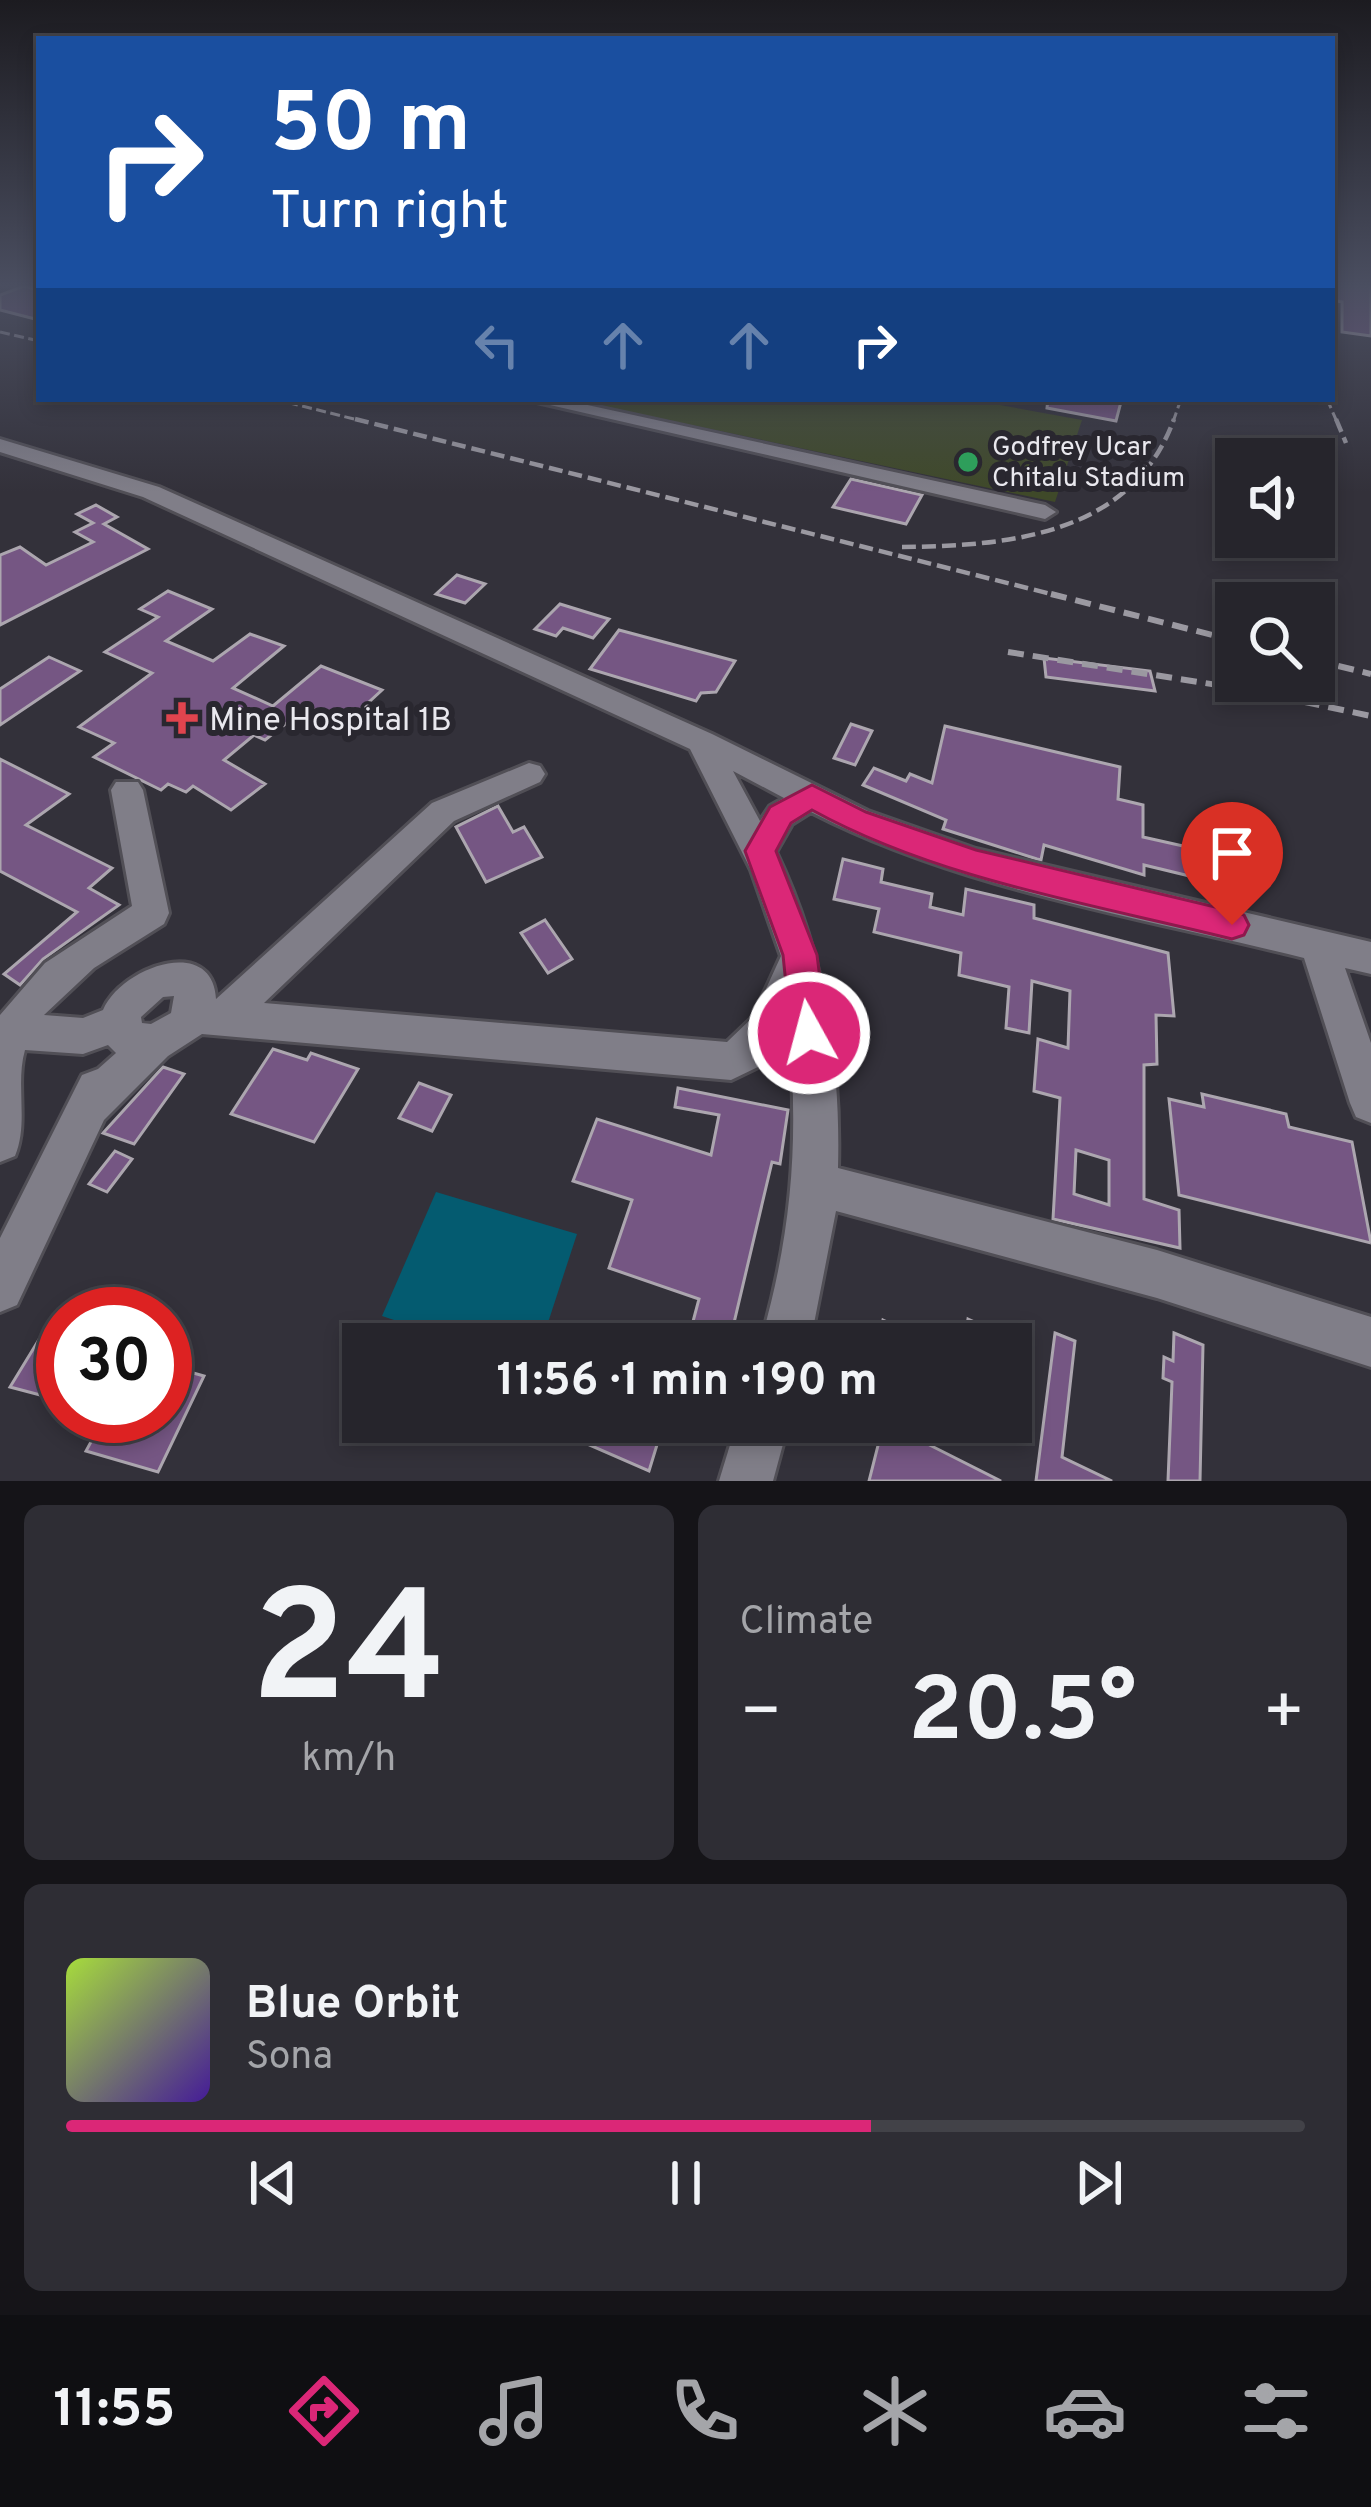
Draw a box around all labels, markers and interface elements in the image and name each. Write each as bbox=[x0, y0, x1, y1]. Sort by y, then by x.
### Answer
text: 50 m bbox=[270, 75, 471, 181]
icon: right bbox=[72, 84, 228, 240]
text: Turn right bbox=[270, 179, 509, 248]
icon: left bbox=[464, 312, 530, 378]
icon: ahead bbox=[590, 312, 656, 378]
icon: ahead bbox=[716, 312, 782, 378]
icon: right bbox=[842, 312, 908, 378]
place label: Godfrey Ucar Chitalu Stadium bbox=[992, 431, 1185, 496]
map controls bbox=[1215, 438, 1335, 702]
button: sound bbox=[1215, 438, 1335, 558]
marker: Godfrey Ucar Chitalu Stadium bbox=[955, 449, 981, 475]
button: search bbox=[1215, 582, 1335, 702]
place label: Mine Hospital 1B bbox=[209, 701, 452, 743]
marker: Mine Hospital 1B bbox=[166, 702, 198, 734]
pin bbox=[1181, 802, 1283, 925]
icon: arrive bbox=[1199, 820, 1265, 886]
position arrow bbox=[746, 970, 872, 1096]
speed limit sign: 30 bbox=[36, 1287, 192, 1443]
text: 11:56 · 1 min · 190 m bbox=[496, 1354, 878, 1411]
text: 24 bbox=[251, 1559, 447, 1757]
text: Climate bbox=[740, 1599, 873, 1648]
text: 20.5° bbox=[908, 1659, 1137, 1772]
text: − bbox=[740, 1674, 782, 1757]
text: + bbox=[1262, 1674, 1305, 1757]
text: km/h bbox=[301, 1736, 396, 1785]
text: Blue Orbit bbox=[246, 1977, 460, 2034]
text: Sona bbox=[246, 2034, 333, 2083]
icon: previous bbox=[240, 2150, 306, 2216]
icon: pause bbox=[653, 2150, 719, 2216]
icon: next bbox=[1066, 2150, 1132, 2216]
icon: directions bbox=[282, 2369, 366, 2453]
icon: music bbox=[472, 2369, 556, 2453]
icon: phone bbox=[663, 2369, 747, 2453]
icon: climate bbox=[853, 2369, 937, 2453]
icon: car bbox=[1043, 2369, 1127, 2453]
icon: filters bbox=[1234, 2369, 1318, 2453]
text: 11:55 bbox=[53, 2377, 176, 2446]

